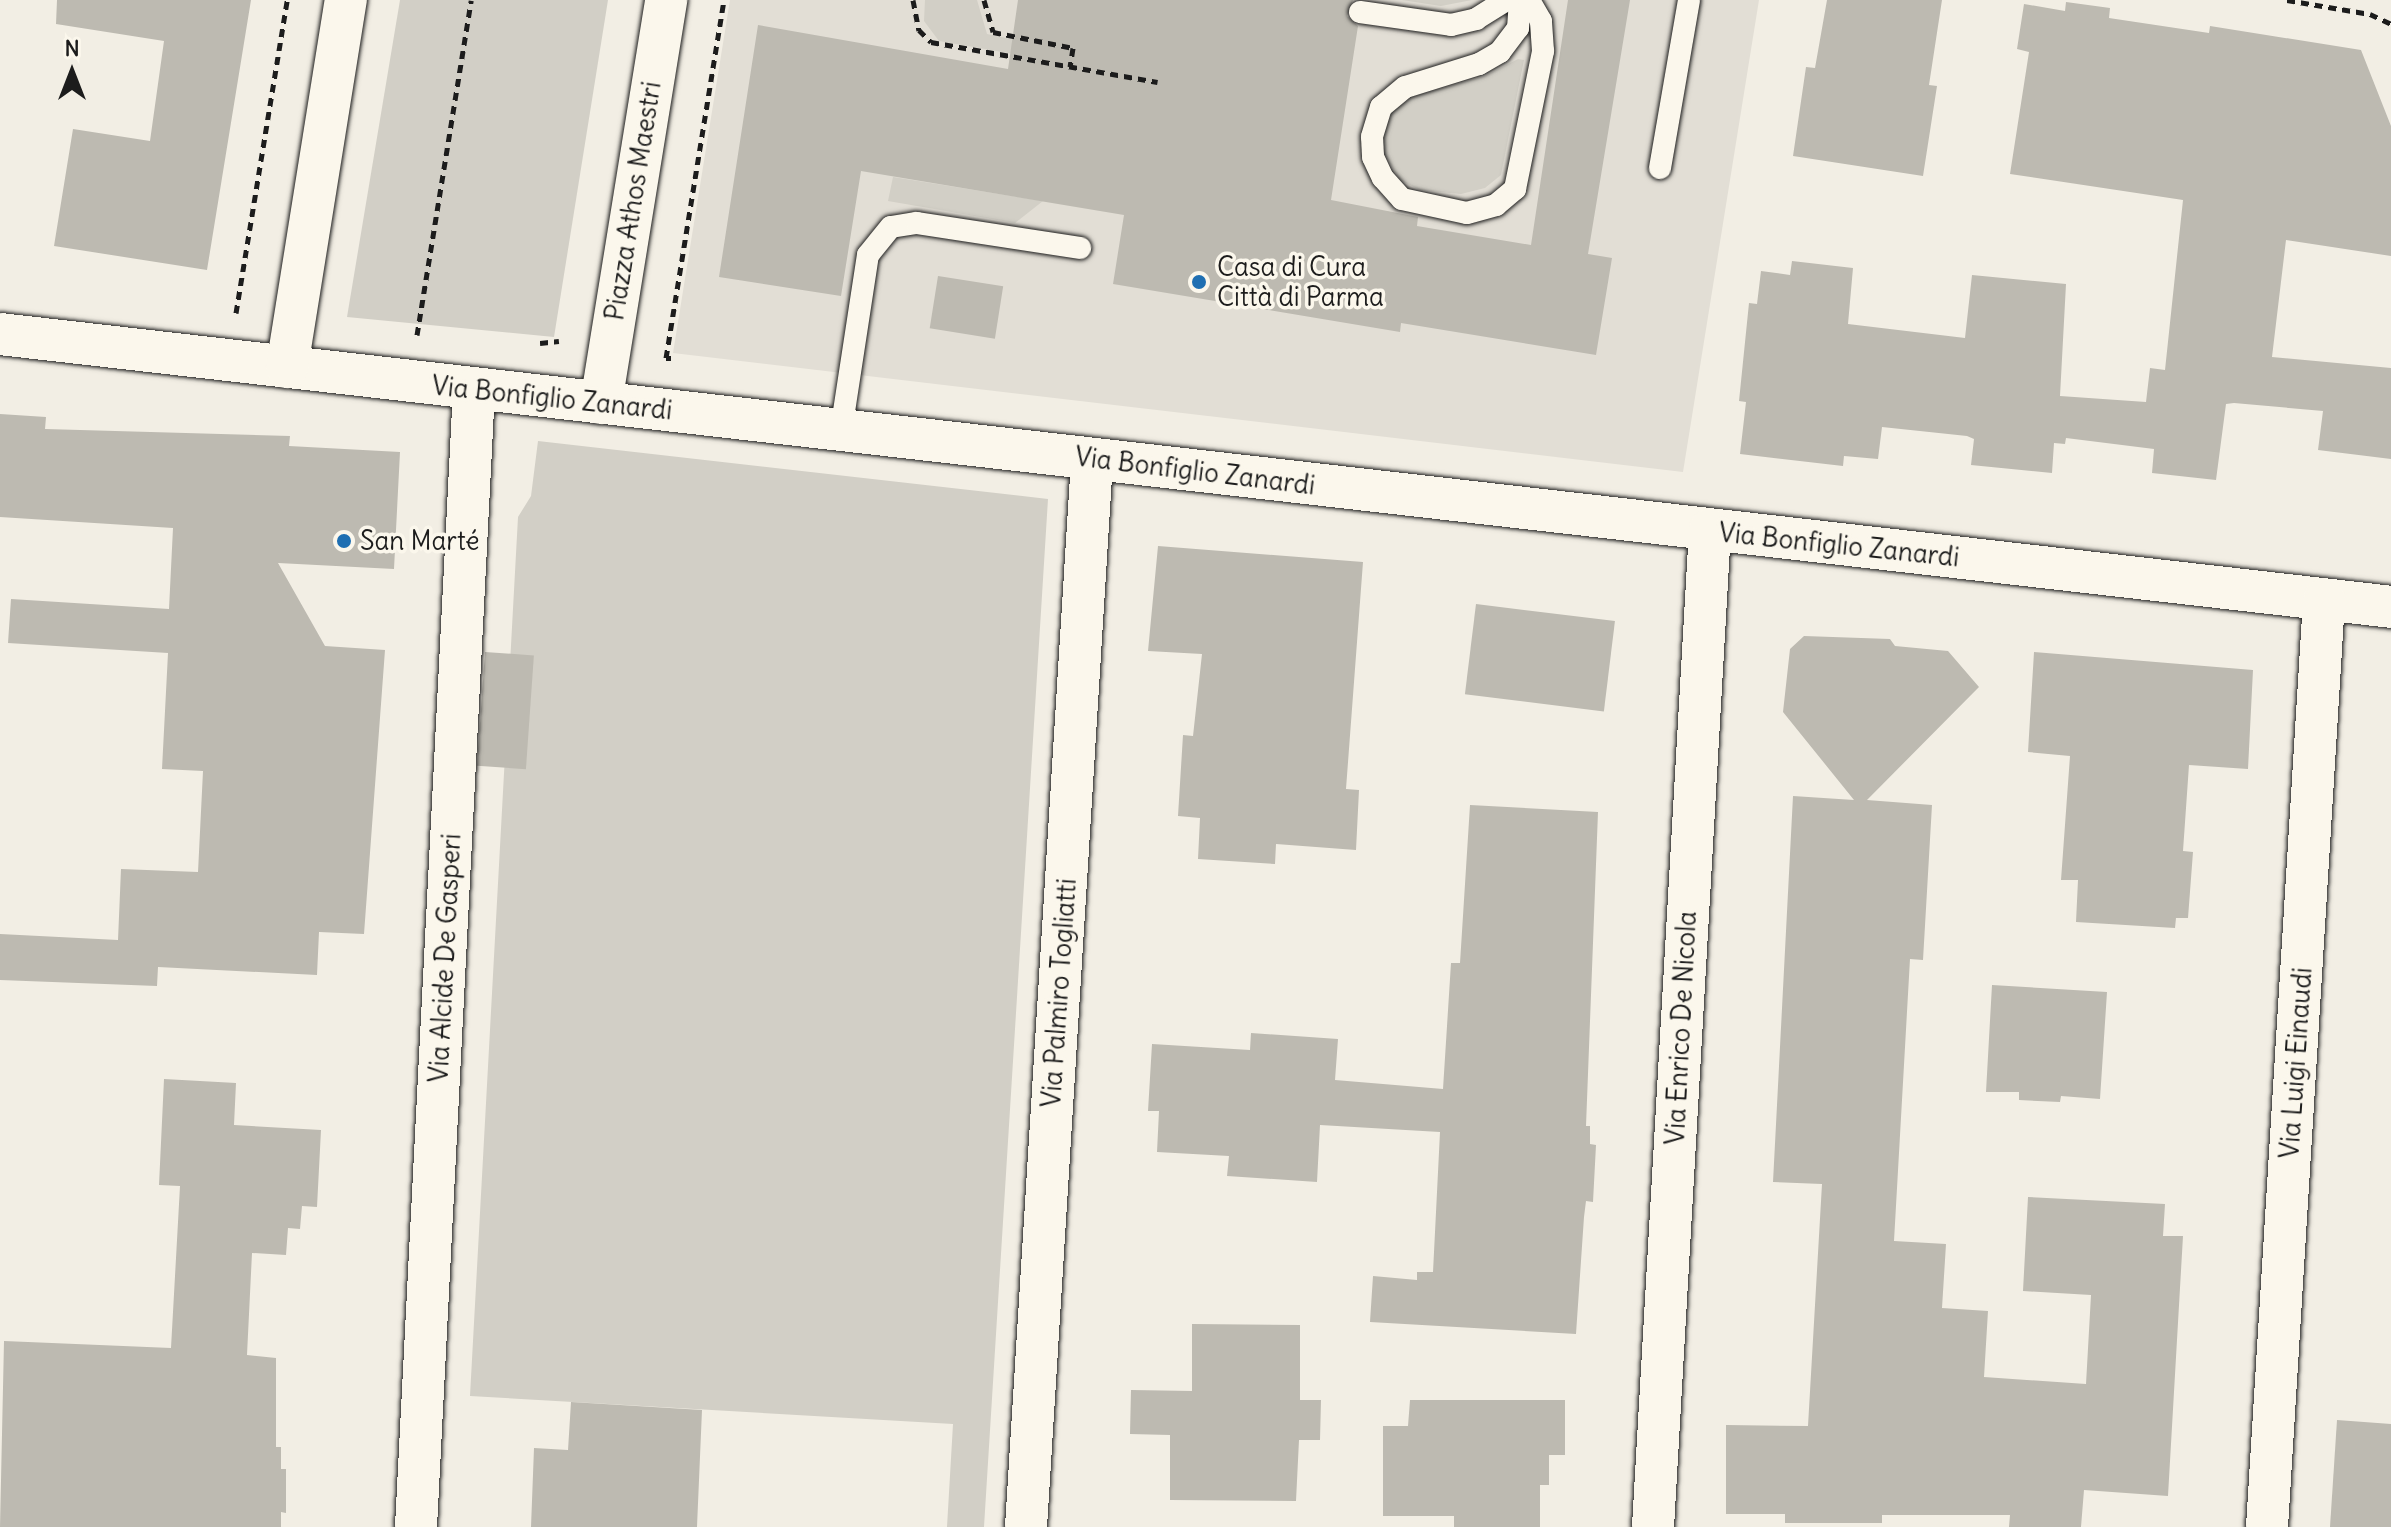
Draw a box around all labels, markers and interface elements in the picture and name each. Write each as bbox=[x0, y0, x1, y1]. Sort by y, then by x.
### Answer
north arrow bbox=[32, 32, 112, 112]
text: N bbox=[64, 34, 80, 62]
street label: Piazza Athos Maestri bbox=[599, 79, 667, 323]
place label: Casa di Cura Città di Parma bbox=[1217, 251, 1384, 312]
marker: Casa di Cura Città di Parma bbox=[1188, 271, 1210, 293]
street label: Via Bonfiglio Zanardi bbox=[430, 370, 674, 426]
street label: Via Bonfiglio Zanardi bbox=[1073, 441, 1317, 501]
street label: Via Bonfiglio Zanardi bbox=[1717, 517, 1961, 573]
place label: San Marté bbox=[360, 525, 479, 557]
marker: San Marté bbox=[335, 532, 353, 550]
street label: Via Alcide De Gasperi bbox=[423, 833, 467, 1083]
street label: Via Palmiro Togliatti bbox=[1035, 877, 1083, 1109]
street label: Via Enrico De Nicola bbox=[1659, 910, 1703, 1146]
street label: Via Luigi Einaudi bbox=[2274, 966, 2318, 1160]

